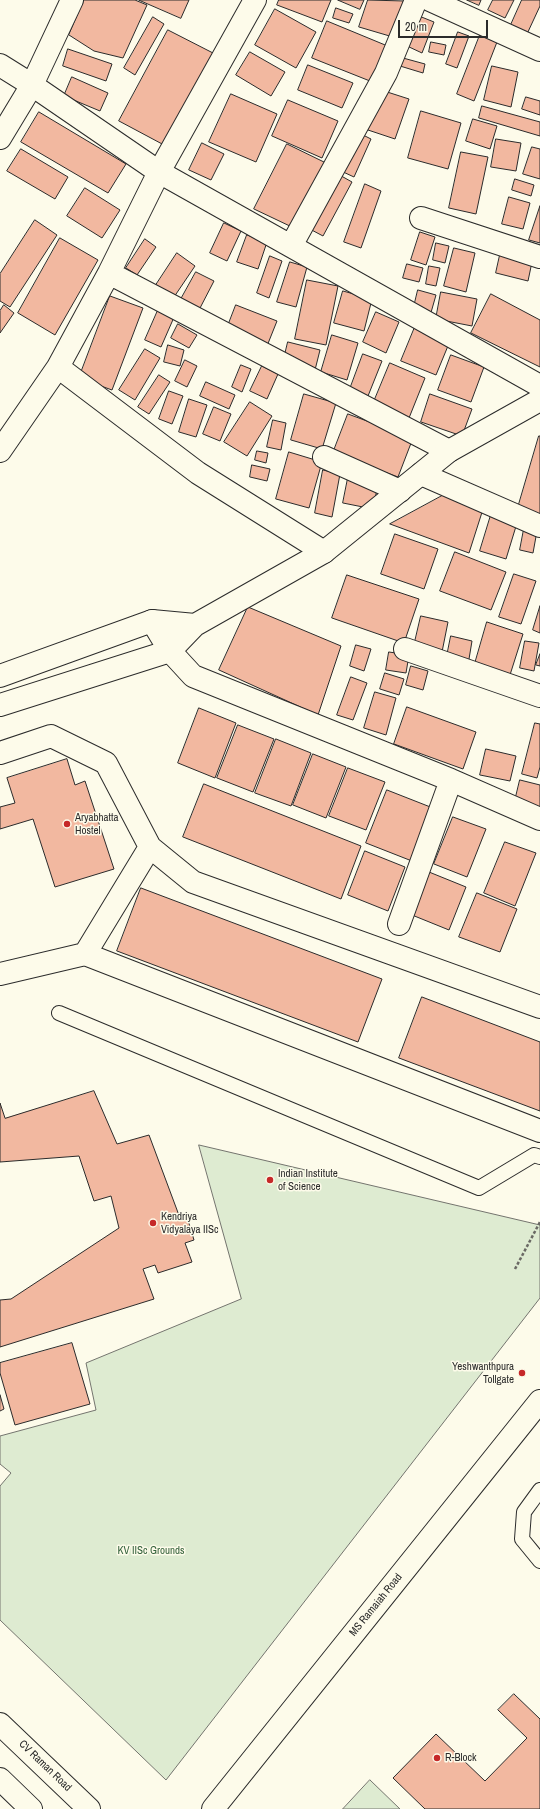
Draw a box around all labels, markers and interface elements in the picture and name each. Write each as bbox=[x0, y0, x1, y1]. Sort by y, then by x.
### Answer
scale bar bbox=[400, 12, 490, 38]
text: 20 m bbox=[405, 19, 427, 35]
place label: Aryabhatta Hostel bbox=[75, 811, 119, 837]
marker: Aryabhatta Hostel bbox=[62, 819, 72, 829]
place label: Indian Institute of Science bbox=[278, 1167, 338, 1193]
marker: Indian Institute of Science bbox=[265, 1175, 275, 1185]
place label: Kendriya Vidyalaya IISc bbox=[161, 1210, 219, 1236]
marker: Kendriya Vidyalaya IISc bbox=[148, 1218, 158, 1228]
place label: Yeshwanthpura Tollgate bbox=[452, 1360, 514, 1386]
marker: Yeshwanthpura Tollgate bbox=[517, 1368, 527, 1378]
park label: KV IISc Grounds bbox=[117, 1544, 185, 1558]
street label: MS Ramaiah Road bbox=[347, 1571, 405, 1639]
street label: CV Raman Road bbox=[16, 1738, 74, 1794]
place label: R-Block bbox=[445, 1751, 477, 1765]
marker: R-Block bbox=[432, 1753, 442, 1763]

